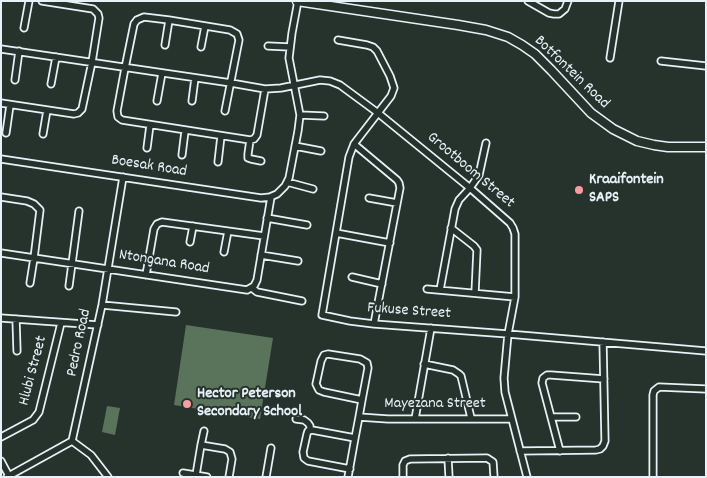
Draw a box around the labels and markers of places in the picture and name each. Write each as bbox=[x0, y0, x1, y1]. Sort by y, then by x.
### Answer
place label: Kraaifontein SAPS bbox=[589, 171, 664, 209]
marker: Kraaifontein SAPS bbox=[573, 184, 585, 196]
place label: Hector Peterson Secondary School bbox=[197, 385, 302, 423]
marker: Hector Peterson Secondary School bbox=[181, 398, 193, 410]

